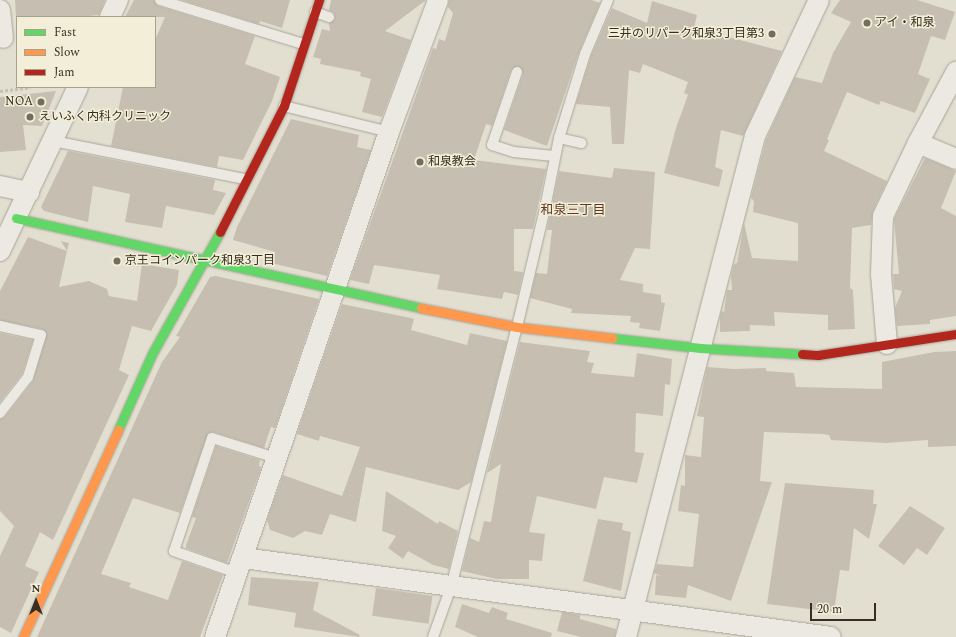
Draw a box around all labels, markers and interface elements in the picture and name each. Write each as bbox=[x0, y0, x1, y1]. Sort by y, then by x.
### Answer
legend bbox=[16, 16, 156, 88]
place label: アイ・和泉 bbox=[875, 16, 935, 30]
marker: アイ・和泉 bbox=[862, 18, 872, 28]
text: Fast bbox=[54, 23, 76, 42]
place label: 三井のリパーク和泉3丁目第3 bbox=[608, 27, 764, 41]
marker: 三井のリパーク和泉3丁目第3 bbox=[767, 29, 777, 39]
text: Slow bbox=[54, 43, 79, 62]
text: Jam bbox=[54, 63, 75, 82]
place label: NOA bbox=[5, 95, 33, 109]
marker: NOA bbox=[36, 97, 46, 107]
place label: えいふく内科クリニック bbox=[39, 110, 171, 124]
marker: えいふく内科クリニック bbox=[24, 111, 36, 123]
place label: 和泉教会 bbox=[428, 155, 476, 169]
marker: 和泉教会 bbox=[415, 157, 425, 167]
district label: 和泉三丁目 bbox=[541, 202, 605, 218]
place label: 京王コインパーク和泉3丁目 bbox=[125, 254, 275, 268]
marker: 京王コインパーク和泉3丁目 bbox=[112, 256, 122, 266]
text: N bbox=[32, 580, 40, 597]
north arrow bbox=[16, 581, 56, 621]
scale bar bbox=[812, 595, 878, 621]
text: 20 m bbox=[817, 600, 842, 619]

